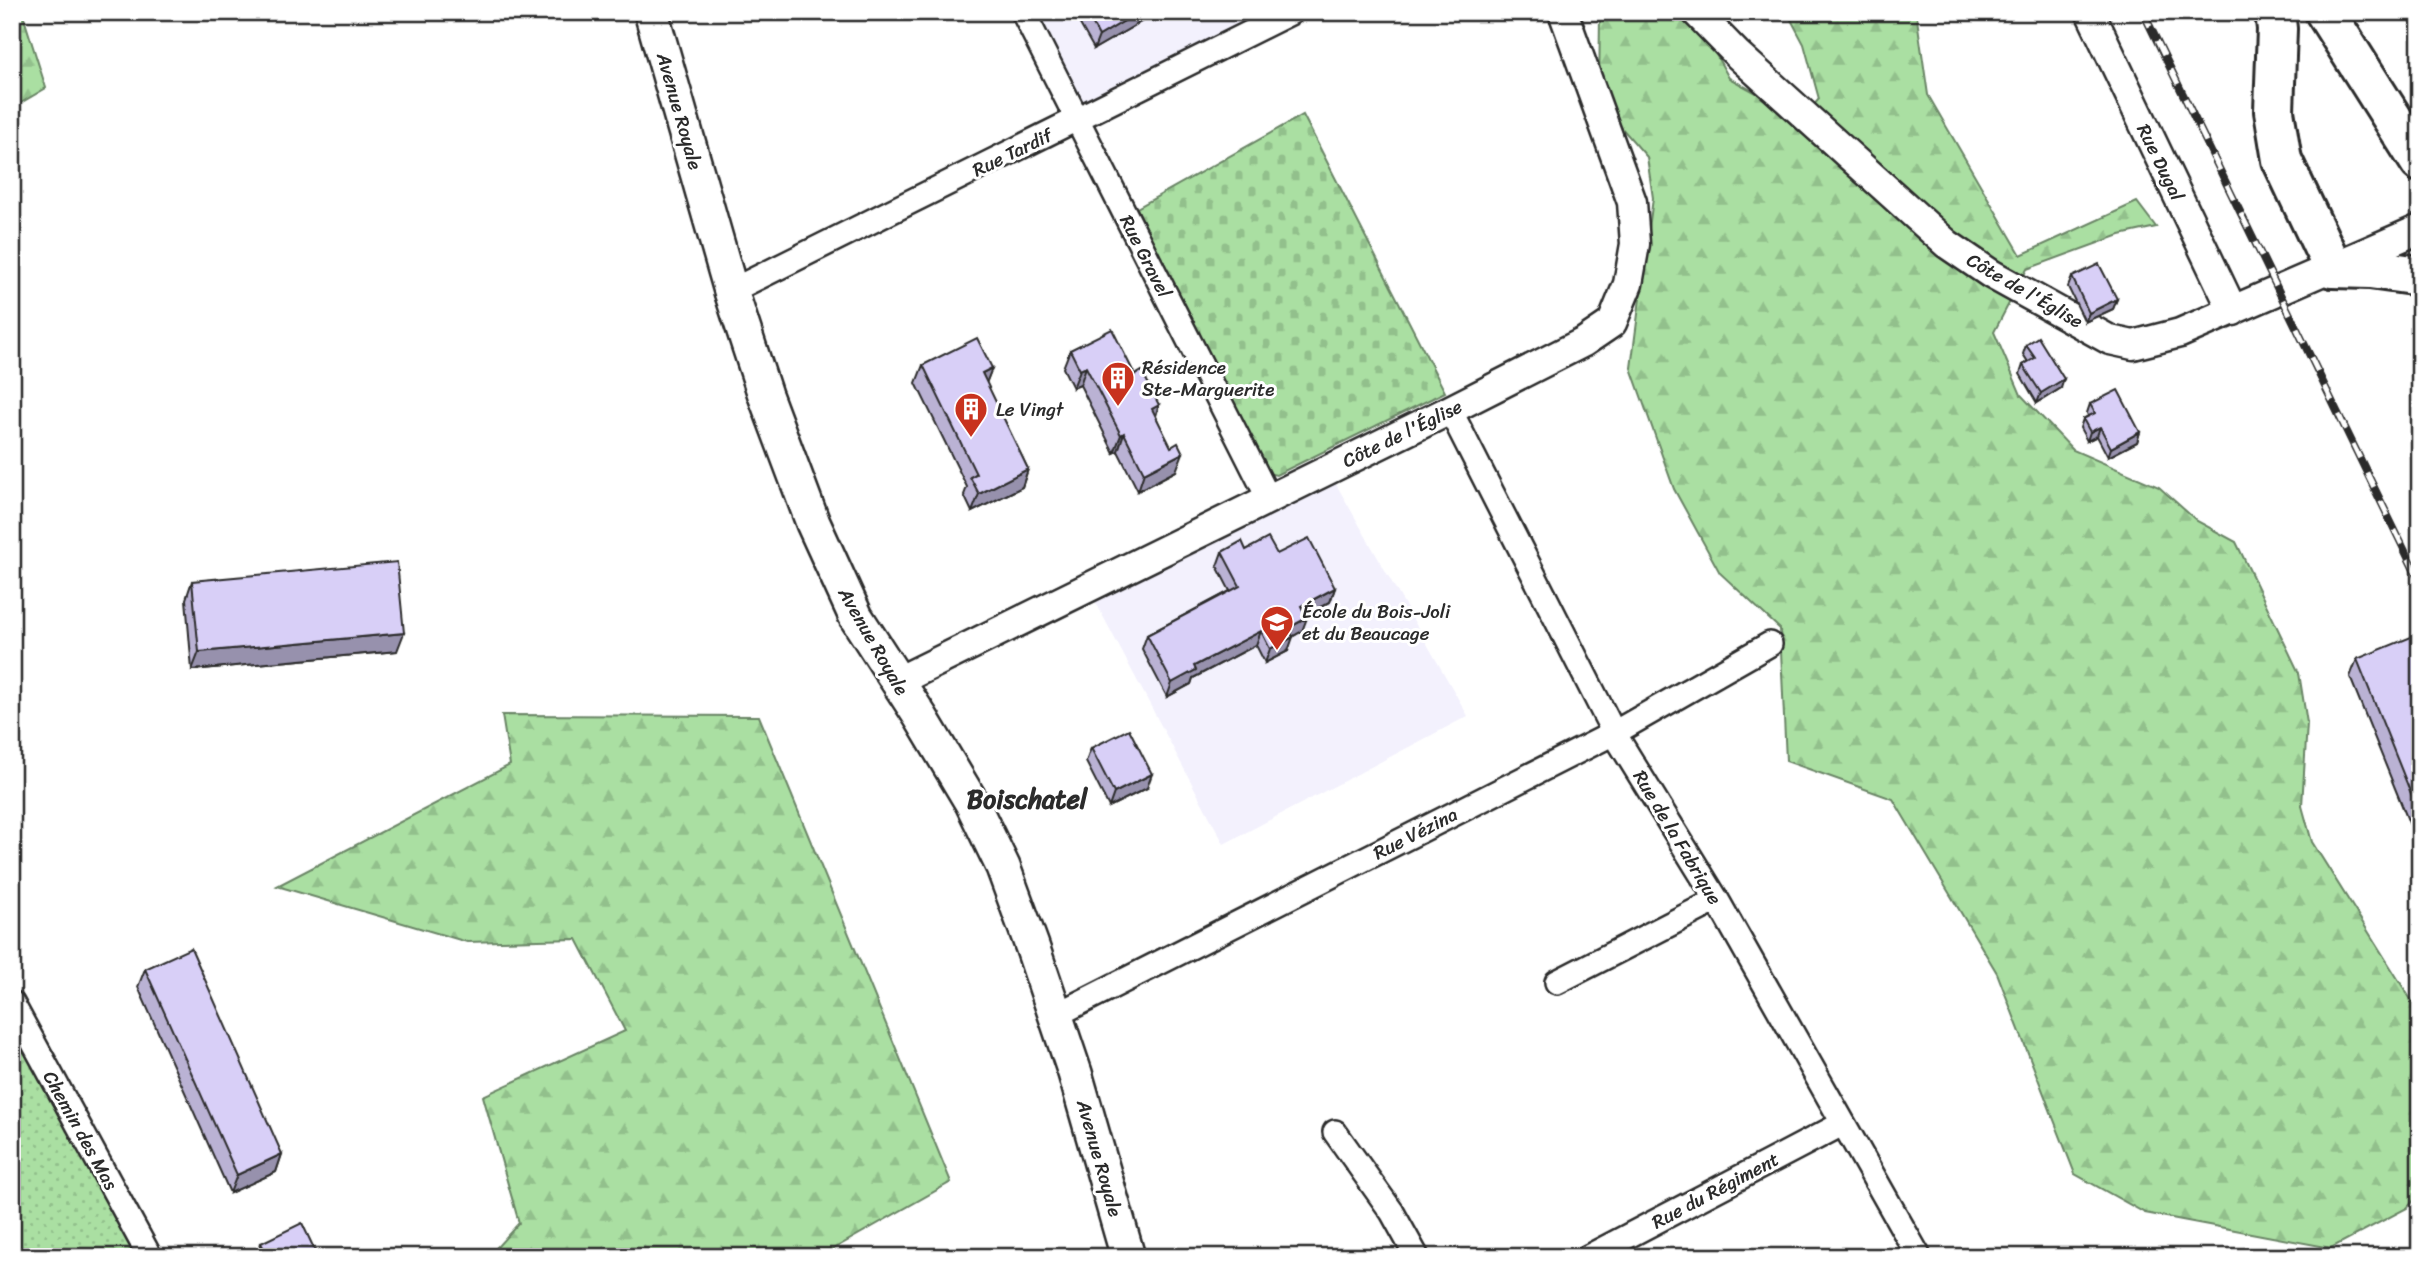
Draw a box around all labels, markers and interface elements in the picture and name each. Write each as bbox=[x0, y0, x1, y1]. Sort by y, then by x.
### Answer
street label: Avenue Royale bbox=[647, 48, 712, 174]
street label: Rue Tardif bbox=[966, 118, 1060, 186]
street label: Rue Dugal bbox=[2128, 118, 2194, 207]
street label: Rue Gravel bbox=[1111, 209, 1181, 304]
street label: Côte de l'Église bbox=[1960, 244, 2090, 337]
place label: Résidence Ste-Marguerite bbox=[1142, 351, 1274, 406]
building icon: Résidence Ste-Marguerite bbox=[1099, 359, 1137, 408]
building icon: Le Vingt bbox=[952, 390, 990, 439]
street label: Côte de l'Église bbox=[1337, 390, 1468, 477]
place label: Le Vingt bbox=[996, 393, 1065, 426]
street label: Avenue Royale bbox=[829, 580, 918, 702]
place label: École du Bois-Joli et du Beaucage bbox=[1302, 595, 1451, 650]
school or university icon: École du Bois-Joli et du Beaucage bbox=[1258, 603, 1296, 652]
street label: Rue de la Fabrique bbox=[1624, 763, 1731, 911]
district label: Boischatel bbox=[967, 776, 1089, 822]
street label: Rue Vézina bbox=[1367, 798, 1464, 869]
street label: Chemin des Mas bbox=[34, 1064, 127, 1196]
street label: Avenue Royale bbox=[1067, 1095, 1132, 1221]
street label: Rue du Régiment bbox=[1645, 1143, 1785, 1238]

